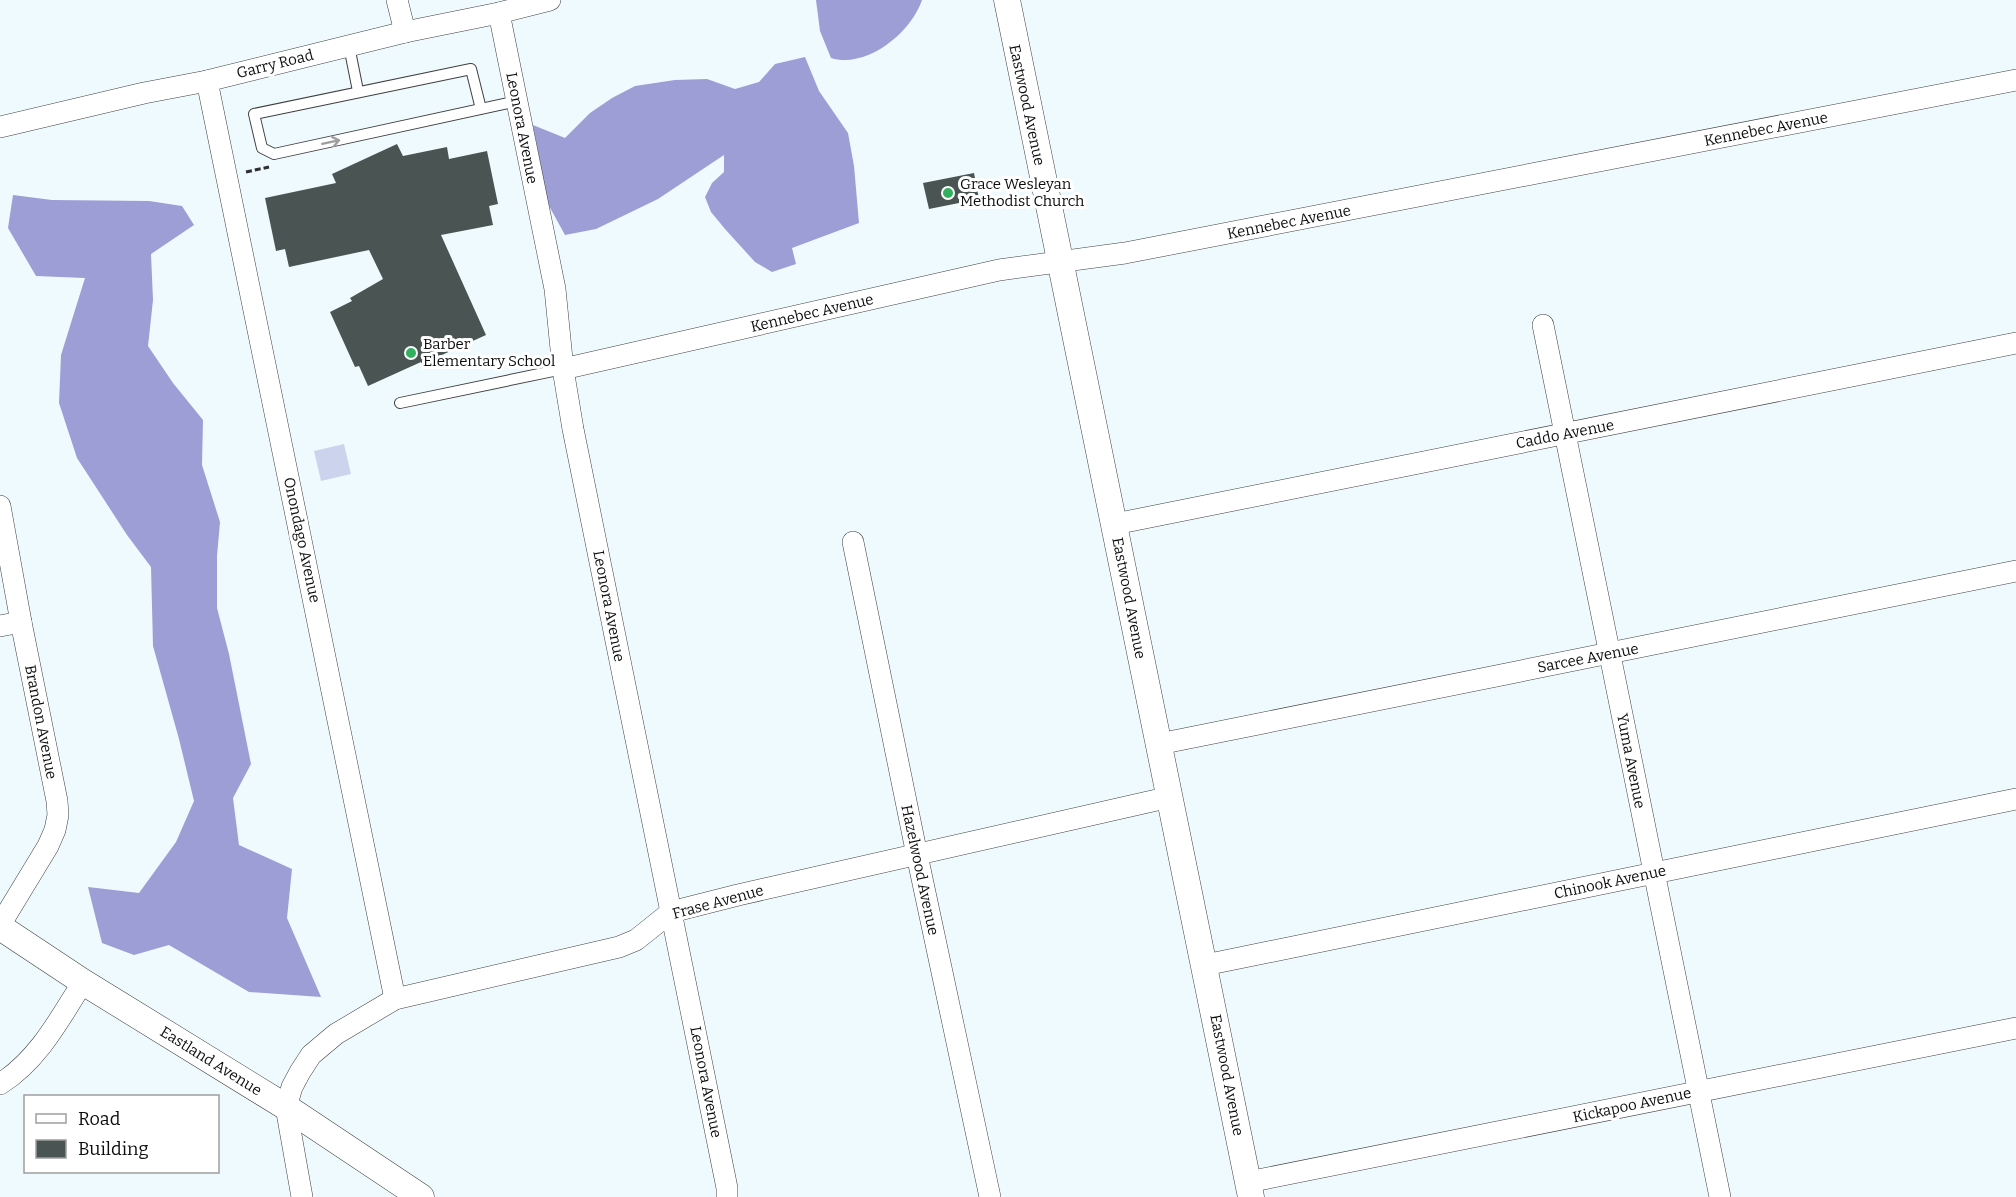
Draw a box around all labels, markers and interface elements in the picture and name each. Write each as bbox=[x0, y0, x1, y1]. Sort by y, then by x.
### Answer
street label: Eastwood Avenue bbox=[1005, 43, 1049, 167]
street label: Garry Road bbox=[235, 46, 315, 82]
street label: Leonora Avenue bbox=[502, 71, 542, 185]
street label: Kennebec Avenue bbox=[1703, 108, 1829, 150]
one-way arrow bbox=[321, 135, 340, 147]
place label: Grace Wesleyan Methodist Church bbox=[960, 175, 1085, 210]
marker: Grace Wesleyan Methodist Church bbox=[941, 186, 955, 200]
street label: Kennebec Avenue bbox=[1226, 201, 1352, 243]
street label: Kennebec Avenue bbox=[749, 290, 875, 336]
place label: Barber Elementary School bbox=[423, 335, 555, 370]
marker: Barber Elementary School bbox=[404, 346, 418, 360]
street label: Caddo Avenue bbox=[1514, 416, 1616, 452]
street label: Onondago Avenue bbox=[280, 476, 324, 604]
street label: Eastwood Avenue bbox=[1108, 536, 1150, 660]
street label: Leonora Avenue bbox=[589, 549, 629, 663]
street label: Sarcee Avenue bbox=[1536, 639, 1640, 677]
street label: Brandon Avenue bbox=[21, 663, 61, 781]
street label: Yuma Avenue bbox=[1613, 712, 1649, 810]
street label: Hazelwood Avenue bbox=[897, 803, 943, 937]
street label: Chinook Avenue bbox=[1552, 861, 1668, 903]
street label: Frase Avenue bbox=[670, 881, 766, 923]
street label: Eastwood Avenue bbox=[1206, 1013, 1248, 1137]
street label: Eastland Avenue bbox=[157, 1023, 265, 1099]
street label: Leonora Avenue bbox=[686, 1025, 726, 1139]
street label: Kickapoo Avenue bbox=[1571, 1084, 1693, 1126]
legend bbox=[24, 1095, 219, 1173]
text: Road bbox=[78, 1108, 121, 1130]
text: Building bbox=[78, 1138, 149, 1160]

